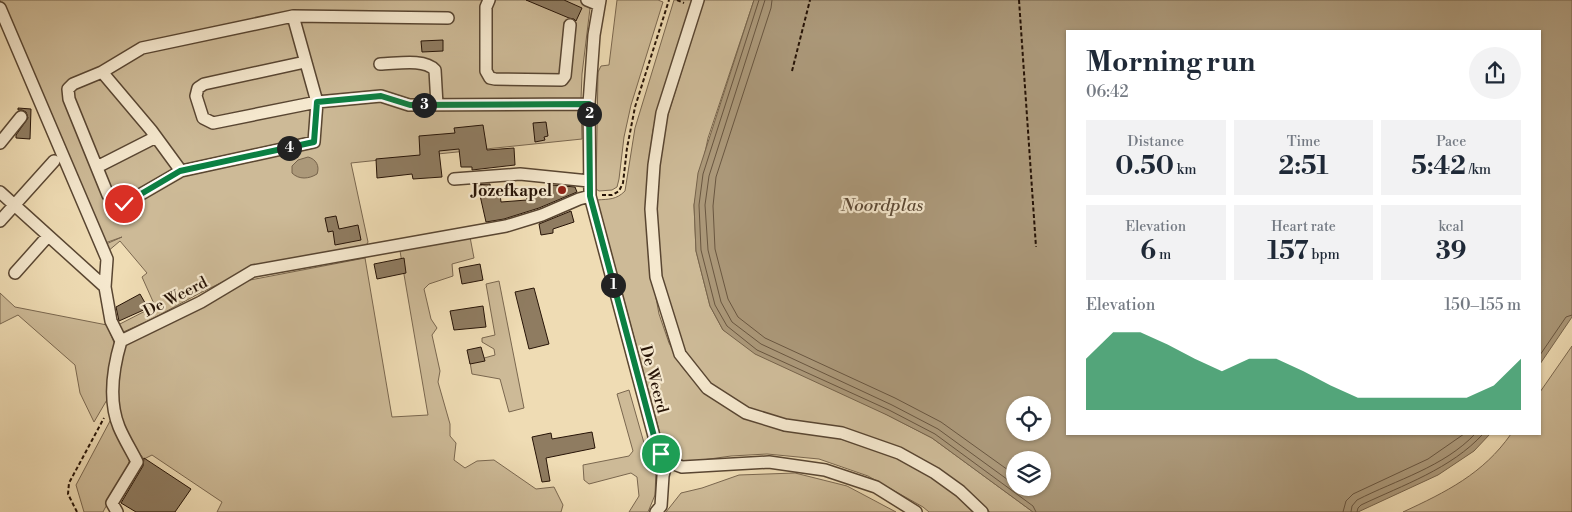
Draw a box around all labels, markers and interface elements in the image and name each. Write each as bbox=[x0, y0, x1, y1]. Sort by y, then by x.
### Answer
text: Morning run bbox=[1086, 45, 1255, 80]
button: share bbox=[1469, 47, 1521, 99]
text: 06:42 bbox=[1086, 82, 1129, 102]
pin: 3 bbox=[412, 92, 436, 118]
text: 3 bbox=[420, 96, 429, 114]
pin: 2 bbox=[576, 102, 602, 126]
text: 2 bbox=[585, 105, 594, 123]
text: Distance bbox=[1128, 133, 1184, 151]
text: Time bbox=[1287, 133, 1320, 151]
text: Pace bbox=[1436, 133, 1466, 151]
pin: 4 bbox=[276, 136, 302, 160]
text: 4 bbox=[285, 139, 294, 157]
text: 0.50 bbox=[1115, 151, 1174, 182]
text: 2:51 bbox=[1279, 151, 1328, 182]
text: 5:42 bbox=[1411, 151, 1466, 182]
text: km bbox=[1174, 161, 1196, 179]
text: /km bbox=[1466, 161, 1491, 179]
place label: Jozefkapel bbox=[470, 181, 553, 201]
pin bbox=[103, 183, 145, 225]
marker: Jozefkapel bbox=[556, 184, 568, 196]
icon: check bbox=[110, 190, 138, 218]
water label: Noordplas bbox=[840, 194, 923, 217]
text: Elevation bbox=[1126, 218, 1186, 236]
text: Heart rate bbox=[1271, 218, 1336, 236]
text: kcal bbox=[1438, 218, 1464, 236]
text: 6 bbox=[1140, 236, 1156, 267]
text: 157 bbox=[1267, 236, 1309, 267]
text: 39 bbox=[1436, 236, 1467, 267]
text: m bbox=[1156, 246, 1171, 264]
text: bpm bbox=[1309, 246, 1340, 264]
street label: De Weerd bbox=[140, 272, 211, 322]
pin: 1 bbox=[600, 272, 626, 298]
text: 1 bbox=[610, 276, 617, 294]
text: Elevation bbox=[1086, 295, 1155, 315]
text: 150–155 m bbox=[1444, 295, 1521, 315]
street label: De Weerd bbox=[635, 343, 673, 415]
map controls bbox=[1006, 396, 1051, 496]
button: locate bbox=[1006, 396, 1051, 441]
pin bbox=[640, 433, 682, 475]
icon: arrive bbox=[647, 440, 675, 468]
button: layers bbox=[1006, 451, 1051, 496]

